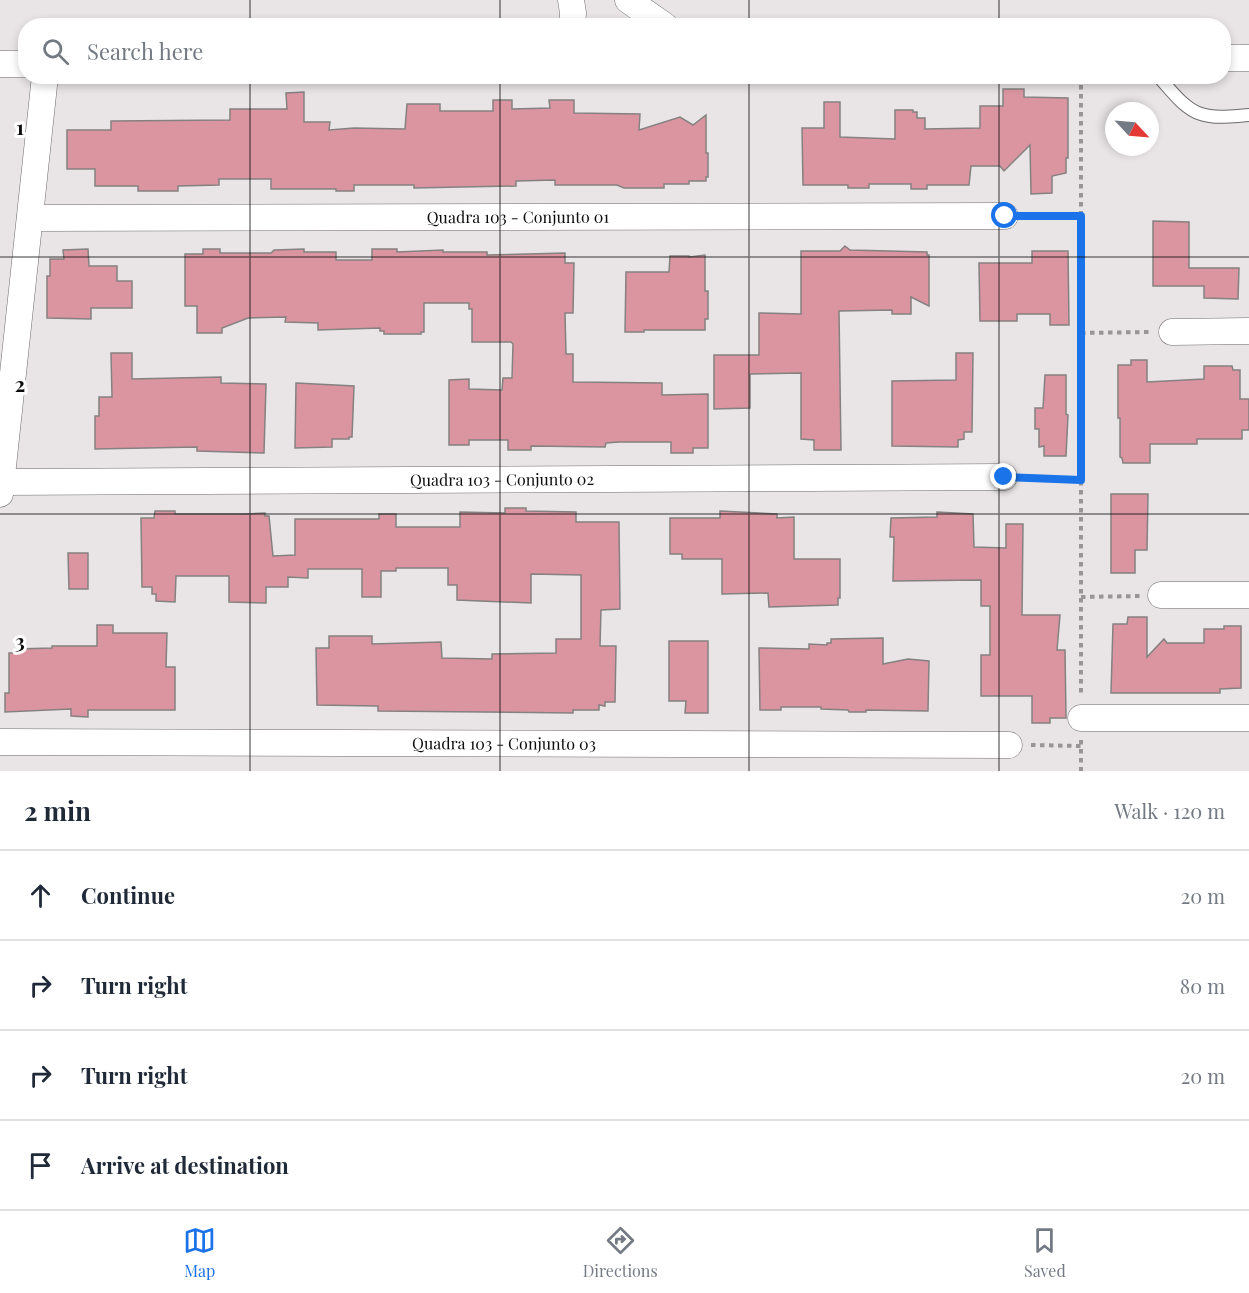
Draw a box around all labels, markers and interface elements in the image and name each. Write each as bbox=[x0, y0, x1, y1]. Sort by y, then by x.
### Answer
search box bbox=[18, 18, 1231, 84]
icon: search bbox=[39, 35, 72, 68]
text: Search here bbox=[87, 36, 203, 66]
north arrow bbox=[1105, 102, 1159, 156]
text: 1 bbox=[16, 113, 24, 140]
route start bbox=[991, 202, 1017, 228]
street label: Quadra 103 - Conjunto 01 bbox=[427, 206, 609, 227]
text: 2 bbox=[15, 370, 25, 397]
route end bbox=[990, 463, 1016, 489]
street label: Quadra 103 - Conjunto 02 bbox=[410, 468, 594, 490]
text: 3 bbox=[15, 627, 25, 654]
street label: Quadra 103 - Conjunto 03 bbox=[412, 732, 596, 754]
text: 2 min bbox=[24, 793, 91, 828]
text: Walk · 120 m bbox=[1115, 797, 1225, 824]
icon: ahead bbox=[24, 879, 57, 912]
text: Continue bbox=[81, 880, 175, 910]
text: 20 m bbox=[1181, 882, 1225, 909]
icon: right bbox=[24, 969, 57, 1002]
text: Turn right bbox=[81, 970, 187, 1000]
text: 80 m bbox=[1180, 972, 1225, 999]
icon: right bbox=[24, 1059, 57, 1092]
text: Turn right bbox=[81, 1060, 187, 1090]
text: 20 m bbox=[1181, 1062, 1225, 1089]
icon: arrive bbox=[24, 1149, 57, 1182]
text: Arrive at destination bbox=[81, 1150, 289, 1180]
tab: Map bbox=[183, 1224, 216, 1281]
tab: Directions bbox=[583, 1224, 658, 1281]
tab: Saved bbox=[1024, 1224, 1066, 1281]

